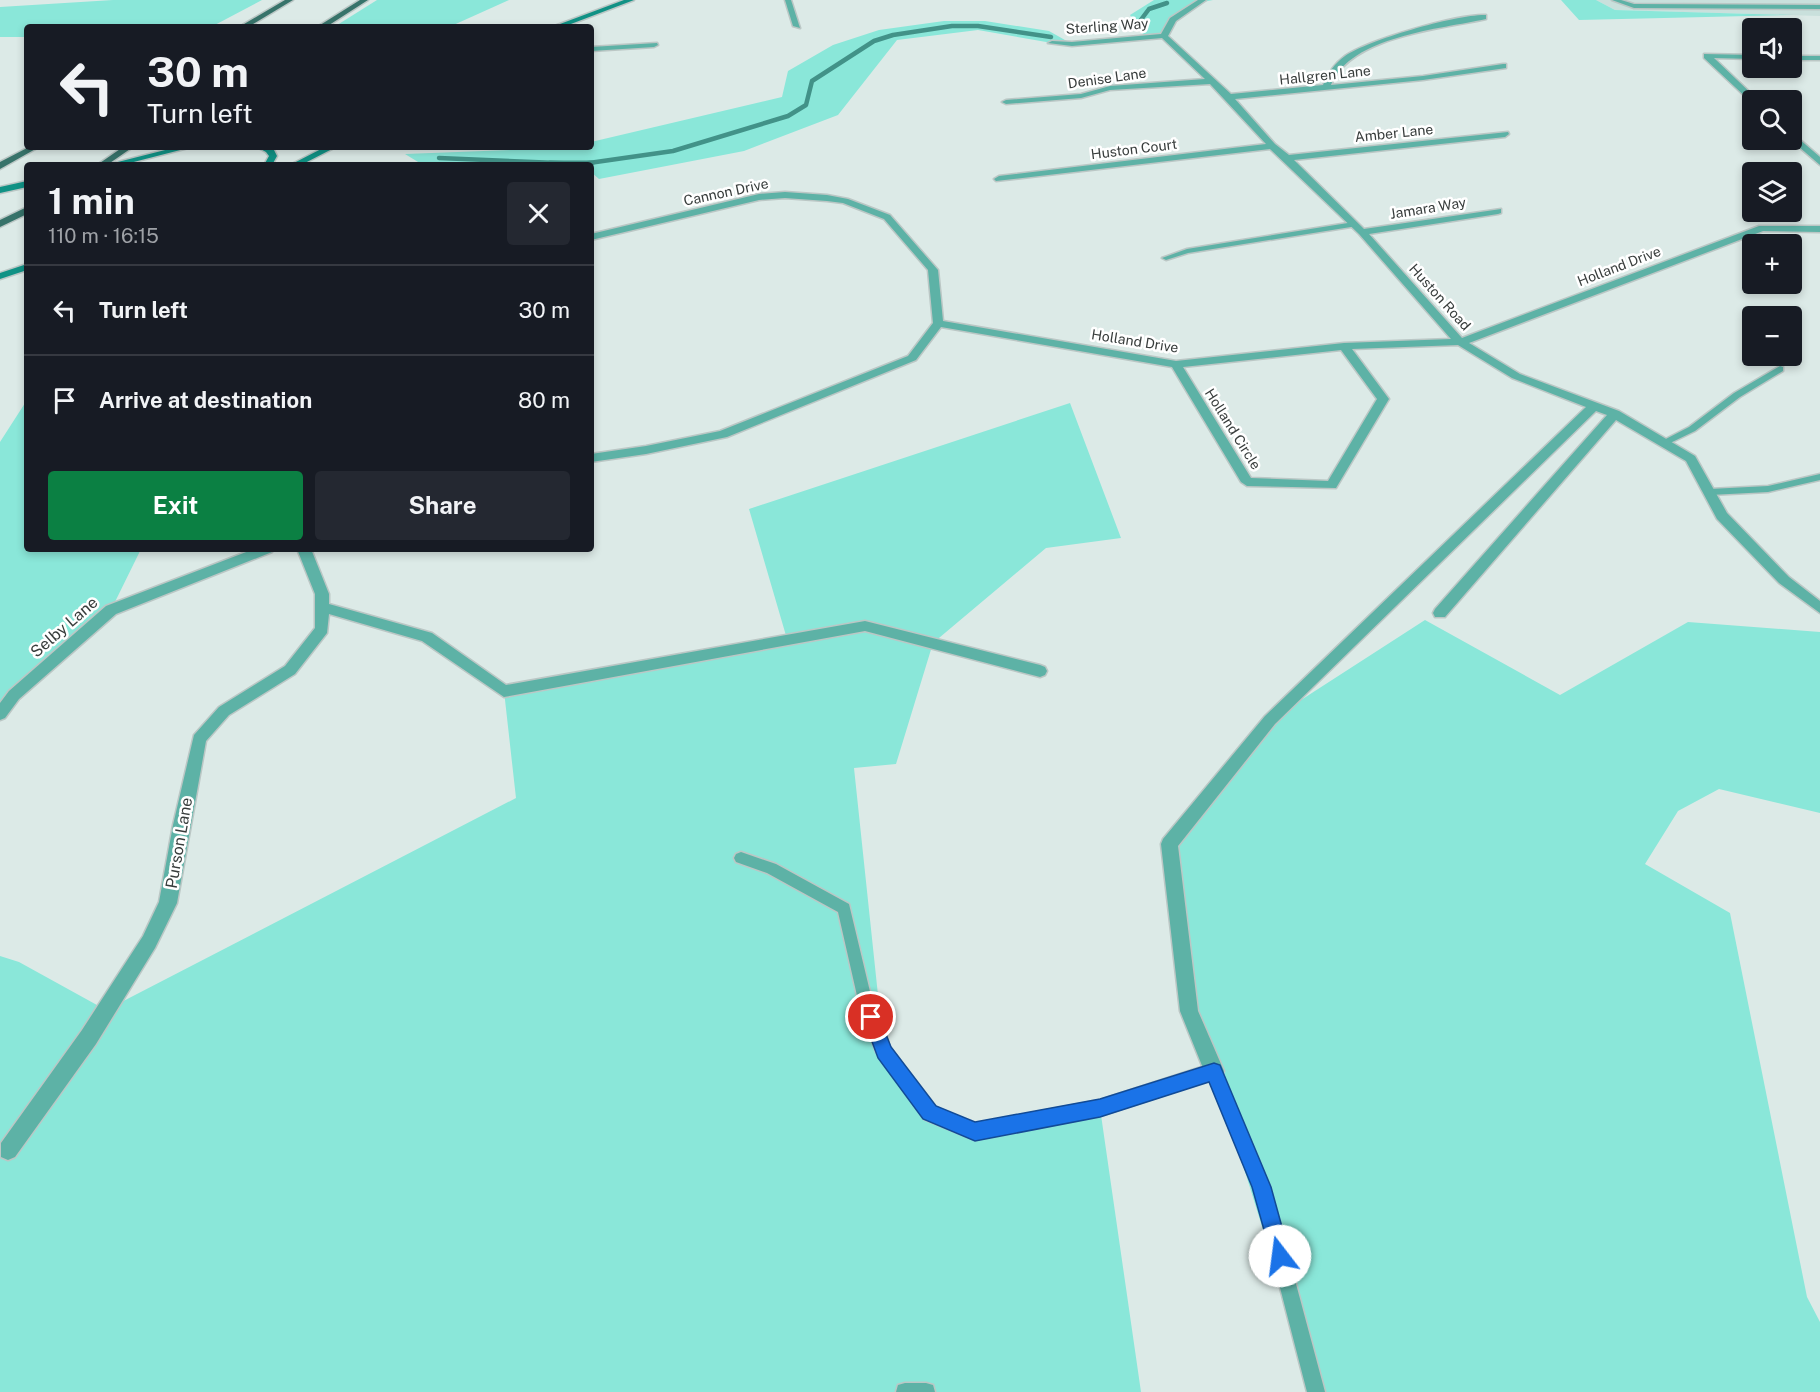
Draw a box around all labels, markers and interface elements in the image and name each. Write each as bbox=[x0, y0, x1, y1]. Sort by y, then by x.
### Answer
street label: Sterling Way bbox=[1065, 15, 1150, 37]
map controls bbox=[1742, 18, 1802, 366]
button: sound bbox=[1742, 18, 1802, 78]
text: 30 m bbox=[147, 47, 249, 96]
icon: left bbox=[48, 48, 126, 126]
street label: Hallgren Lane bbox=[1278, 62, 1372, 88]
street label: Denise Lane bbox=[1067, 65, 1147, 91]
button: search bbox=[1742, 90, 1802, 150]
text: Turn left bbox=[147, 97, 253, 129]
street label: Amber Lane bbox=[1354, 121, 1434, 145]
street label: Huston Court bbox=[1090, 136, 1178, 162]
button: layers bbox=[1742, 162, 1802, 222]
street label: Cannon Drive bbox=[682, 175, 770, 209]
text: 1 min bbox=[48, 180, 135, 222]
button: close bbox=[507, 182, 570, 245]
street label: Jamara Way bbox=[1389, 194, 1468, 222]
text: 110 m · 16:15 bbox=[48, 224, 159, 248]
button: + bbox=[1742, 234, 1802, 294]
street label: Holland Drive bbox=[1575, 243, 1663, 289]
street label: Huston Road bbox=[1406, 261, 1474, 333]
icon: left bbox=[48, 294, 81, 327]
text: Turn left bbox=[99, 297, 188, 323]
text: 30 m bbox=[518, 297, 570, 323]
button: − bbox=[1742, 306, 1802, 366]
street label: Holland Drive bbox=[1090, 326, 1180, 356]
icon: arrive bbox=[48, 384, 81, 417]
street label: Holland Circle bbox=[1202, 386, 1264, 472]
text: Arrive at destination bbox=[99, 387, 312, 413]
text: 80 m bbox=[518, 387, 570, 413]
button: Exit bbox=[48, 471, 303, 540]
button: Share bbox=[315, 471, 570, 540]
street label: Selby Lane bbox=[27, 593, 101, 661]
street label: Purson Lane bbox=[162, 796, 196, 890]
pin bbox=[845, 991, 896, 1042]
icon: arrive bbox=[854, 1000, 887, 1033]
position arrow bbox=[1248, 1224, 1312, 1288]

